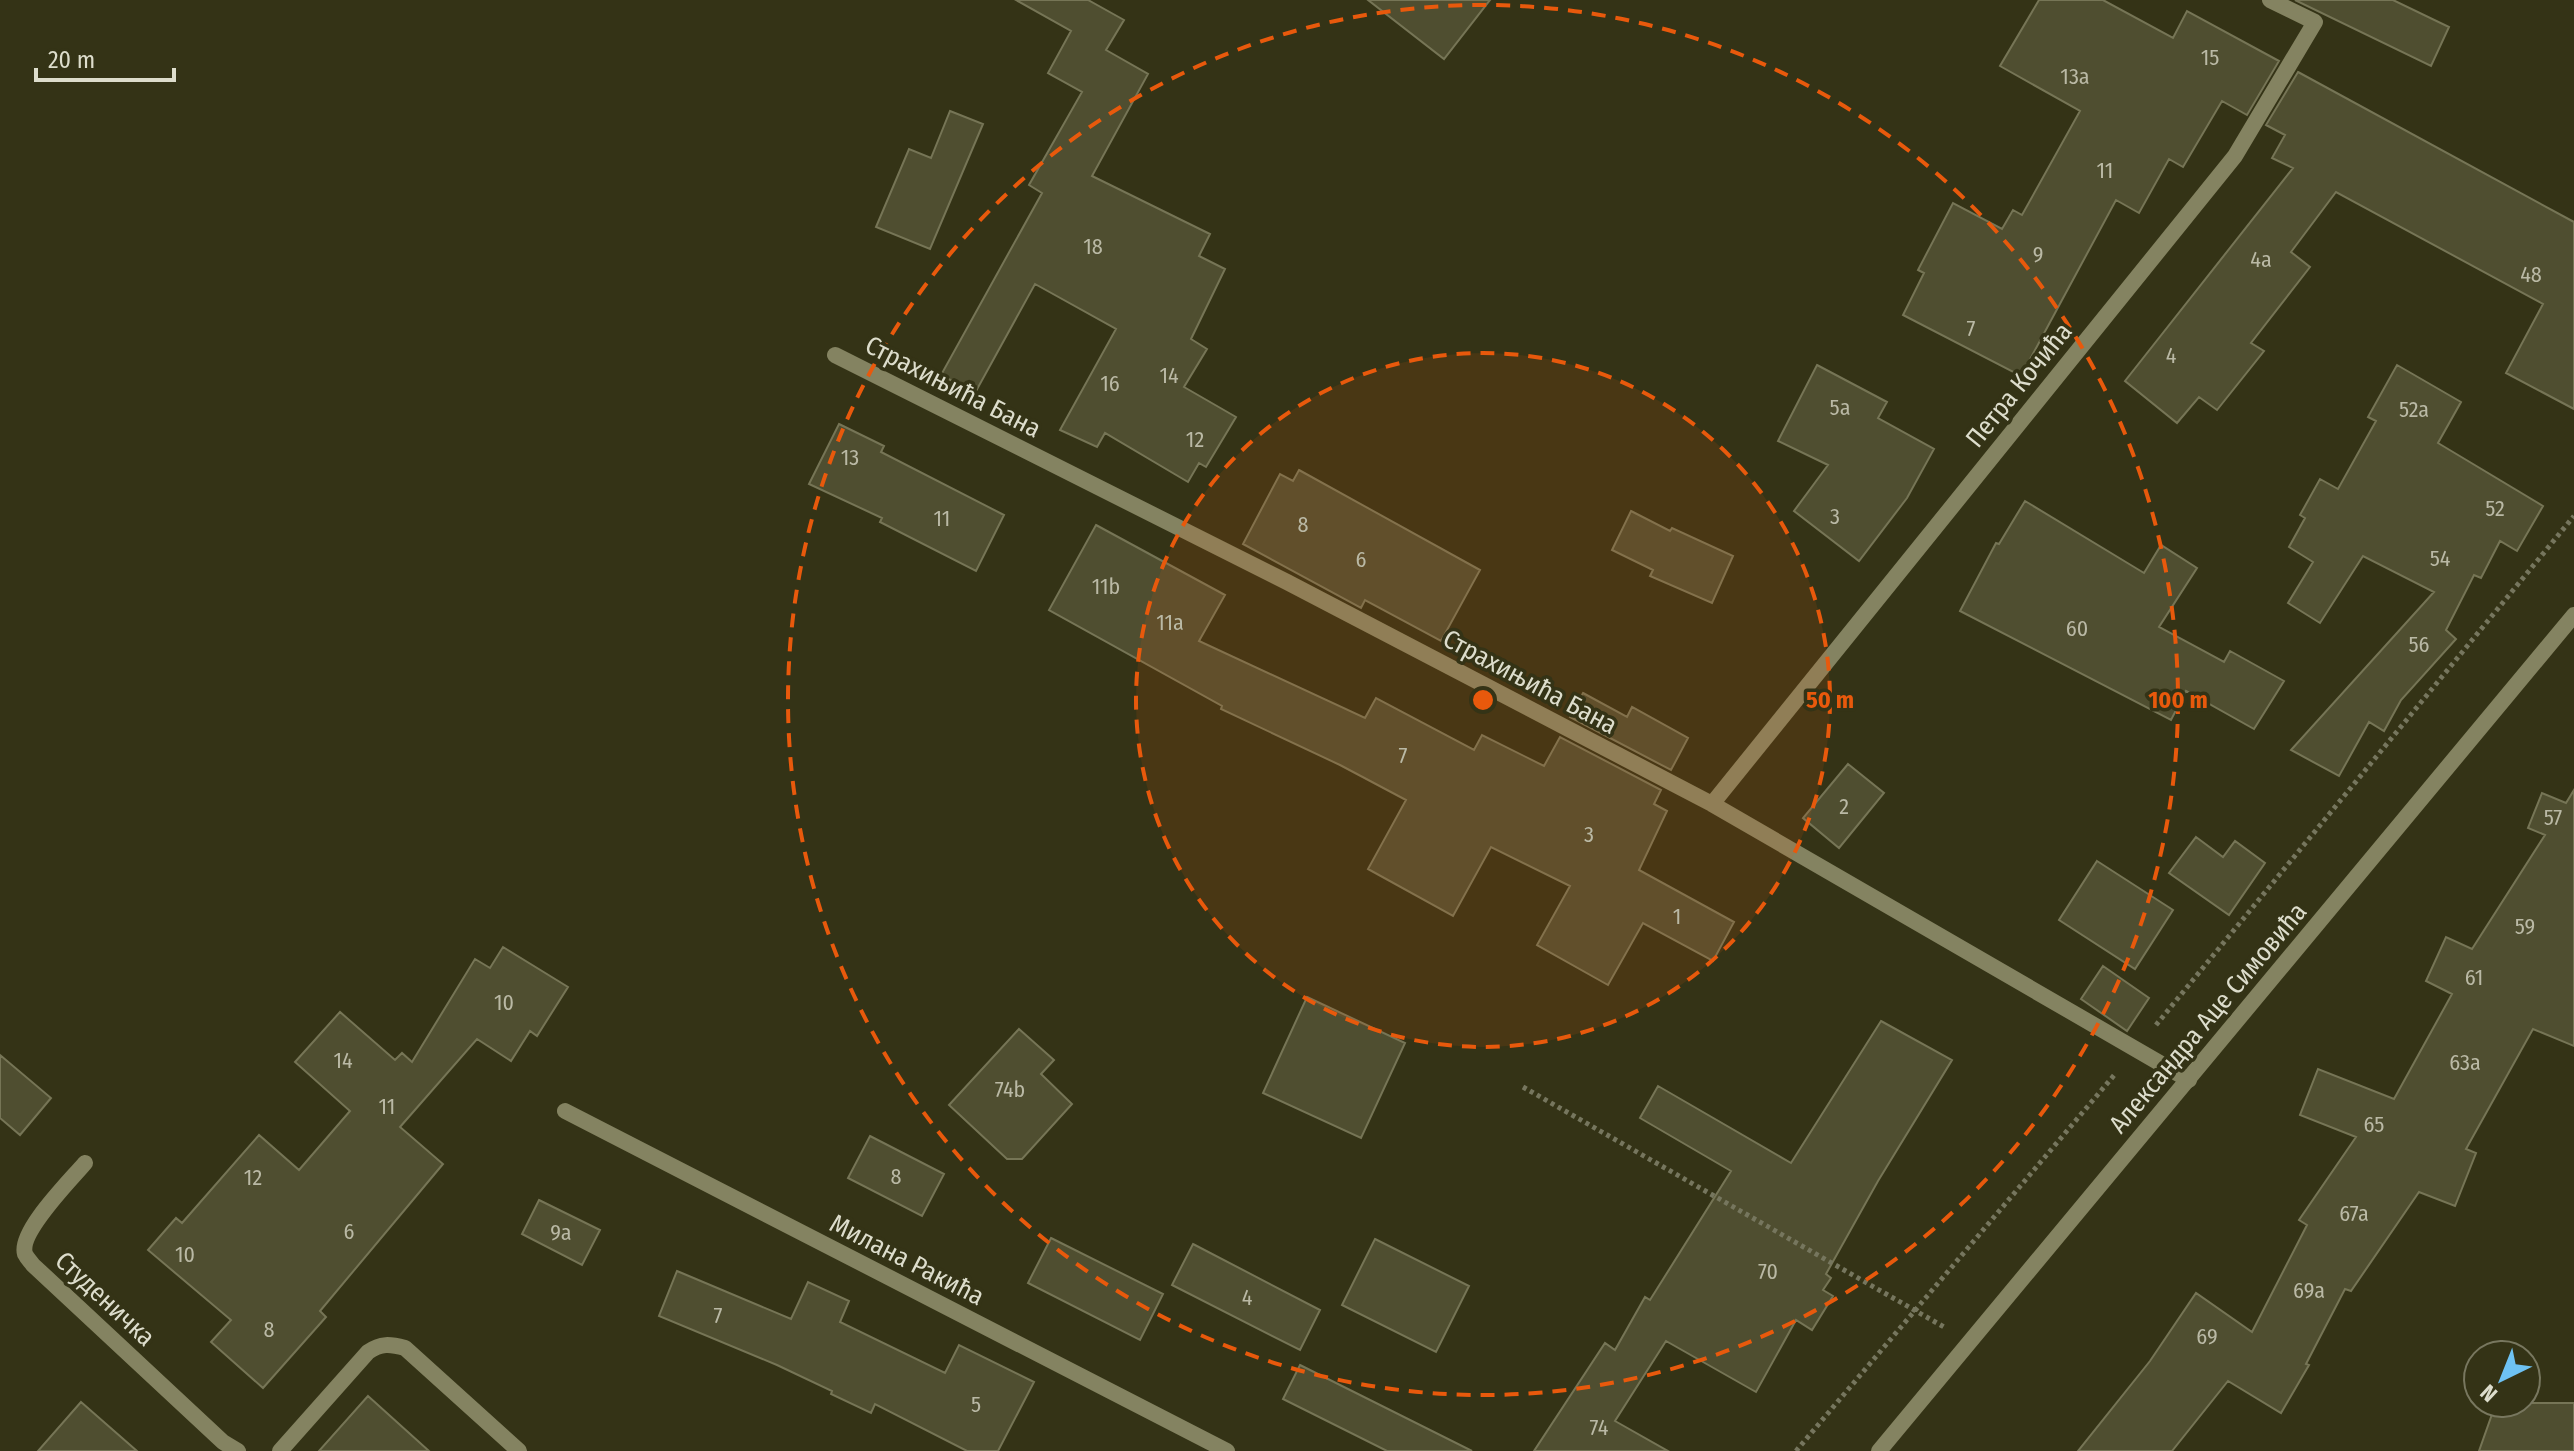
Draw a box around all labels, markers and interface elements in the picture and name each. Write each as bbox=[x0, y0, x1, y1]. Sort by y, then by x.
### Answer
scale bar bbox=[36, 32, 174, 82]
house number: 15 bbox=[2201, 44, 2219, 71]
text: 20 m bbox=[48, 46, 95, 74]
house number: 13a bbox=[2060, 63, 2090, 90]
house number: 11 bbox=[2097, 157, 2113, 184]
house number: 18 bbox=[1083, 233, 1103, 260]
house number: 9 bbox=[2033, 241, 2043, 268]
house number: 4a bbox=[2250, 246, 2272, 273]
house number: 48 bbox=[2520, 261, 2542, 288]
house number: 7 bbox=[1967, 315, 1976, 342]
street label: Петра Кочића bbox=[1959, 316, 2079, 454]
street label: Страхињића Бана bbox=[860, 329, 1046, 445]
house number: 4 bbox=[2166, 342, 2177, 369]
house number: 14 bbox=[1159, 362, 1179, 389]
house number: 16 bbox=[1100, 370, 1120, 397]
house number: 5a bbox=[1830, 394, 1850, 421]
house number: 52a bbox=[2399, 396, 2429, 423]
house number: 12 bbox=[1186, 426, 1204, 453]
house number: 13 bbox=[841, 444, 859, 471]
house number: 52 bbox=[2485, 495, 2505, 522]
house number: 3 bbox=[1830, 503, 1840, 530]
house number: 11 bbox=[934, 505, 950, 532]
house number: 8 bbox=[1297, 511, 1309, 538]
house number: 54 bbox=[2430, 545, 2451, 572]
house number: 6 bbox=[1356, 546, 1367, 573]
house number: 11b bbox=[1092, 573, 1120, 600]
house number: 11a bbox=[1156, 609, 1184, 636]
house number: 60 bbox=[2066, 615, 2088, 642]
street label: Страхињића Бана bbox=[1438, 623, 1622, 741]
house number: 56 bbox=[2408, 631, 2430, 658]
centre of rings bbox=[1469, 686, 1497, 714]
text: 50 m bbox=[1806, 686, 1854, 714]
text: 100 m bbox=[2148, 686, 2208, 714]
house number: 7 bbox=[1399, 742, 1408, 769]
house number: 2 bbox=[1839, 793, 1849, 820]
house number: 57 bbox=[2544, 804, 2562, 831]
house number: 3 bbox=[1584, 821, 1594, 848]
street label: Александра Аце Симовића bbox=[2103, 897, 2313, 1139]
house number: 1 bbox=[1673, 903, 1681, 930]
house number: 59 bbox=[2515, 913, 2535, 940]
house number: 61 bbox=[2465, 964, 2483, 991]
house number: 10 bbox=[494, 989, 514, 1016]
house number: 14 bbox=[333, 1047, 353, 1074]
house number: 63a bbox=[2449, 1049, 2481, 1076]
house number: 74b bbox=[995, 1076, 1025, 1103]
house number: 11 bbox=[379, 1093, 395, 1120]
house number: 65 bbox=[2364, 1111, 2384, 1138]
house number: 8 bbox=[890, 1163, 902, 1190]
house number: 12 bbox=[244, 1164, 262, 1191]
house number: 67a bbox=[2339, 1200, 2369, 1227]
street label: Милана Ракића bbox=[825, 1208, 989, 1312]
house number: 6 bbox=[344, 1218, 355, 1245]
house number: 9a bbox=[550, 1219, 572, 1246]
house number: 10 bbox=[175, 1241, 195, 1268]
street label: Студеничка bbox=[49, 1245, 161, 1353]
house number: 70 bbox=[1758, 1258, 1778, 1285]
house number: 69a bbox=[2293, 1277, 2325, 1304]
house number: 4 bbox=[1242, 1284, 1253, 1311]
house number: 7 bbox=[714, 1302, 723, 1329]
house number: 8 bbox=[263, 1316, 275, 1343]
house number: 69 bbox=[2196, 1323, 2218, 1350]
north arrow bbox=[2462, 1339, 2542, 1419]
text: N bbox=[2475, 1379, 2503, 1408]
house number: 5 bbox=[971, 1391, 981, 1418]
house number: 74 bbox=[1590, 1414, 1609, 1441]

